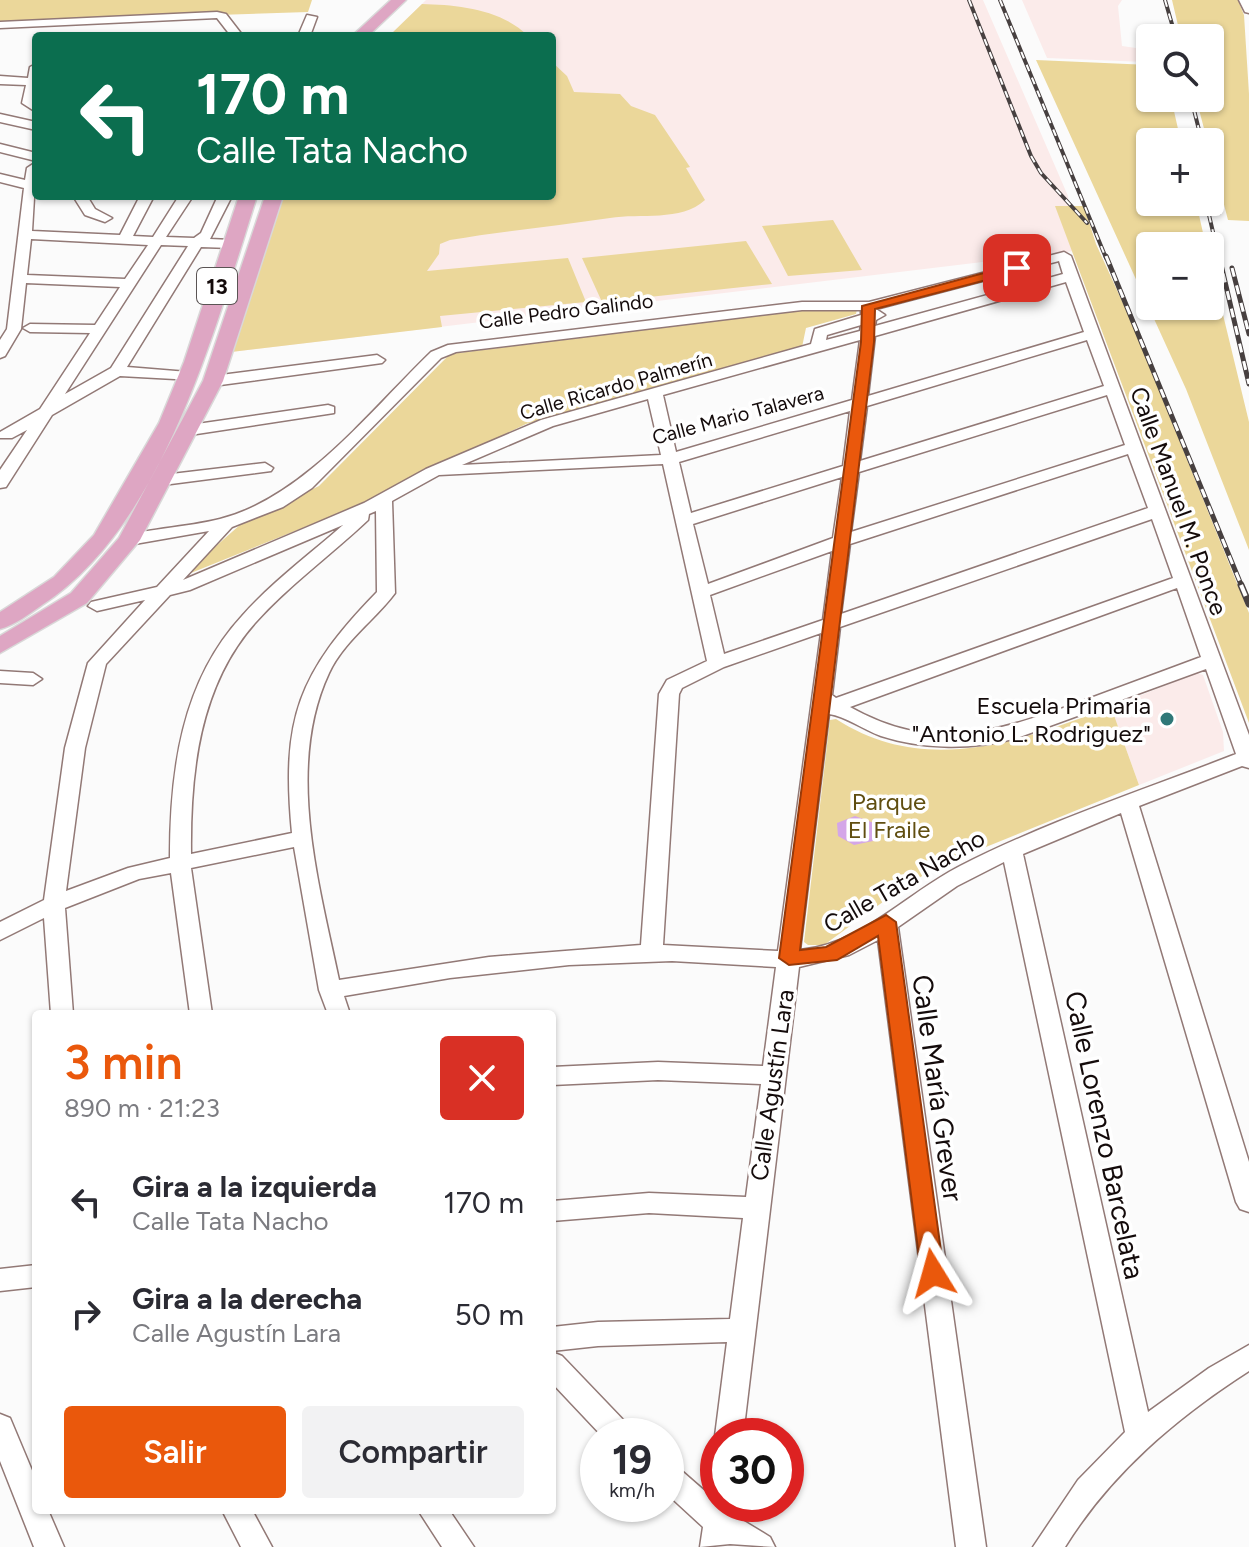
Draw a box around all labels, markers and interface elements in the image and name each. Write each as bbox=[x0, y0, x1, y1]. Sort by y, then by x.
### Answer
map controls bbox=[1136, 24, 1224, 320]
button: search bbox=[1136, 24, 1224, 112]
text: 170 m bbox=[196, 61, 349, 128]
icon: left bbox=[64, 64, 168, 168]
button: + bbox=[1136, 128, 1224, 216]
text: Calle Tata Nacho bbox=[196, 129, 468, 172]
button: − bbox=[1136, 232, 1224, 320]
pin bbox=[983, 234, 1051, 302]
icon: arrive bbox=[995, 246, 1039, 290]
road number: 13 bbox=[197, 268, 237, 304]
street label: Calle Pedro Galindo bbox=[477, 288, 655, 334]
street label: Calle Ricardo Palmerín bbox=[517, 347, 715, 425]
street label: Calle Mario Talavera bbox=[649, 381, 827, 449]
street label: Calle Manuel M. Ponce bbox=[1124, 383, 1234, 619]
place label: Escuela Primaria "Antonio L. Rodriguez" bbox=[912, 691, 1151, 748]
marker: Escuela Primaria "Antonio L. Rodriguez" bbox=[1158, 710, 1176, 728]
park label: Parque El Fraile bbox=[848, 787, 930, 844]
street label: Calle Tata Nacho bbox=[818, 823, 990, 939]
street label: Calle María Grever bbox=[905, 972, 971, 1204]
street label: Calle Agustín Lara bbox=[744, 987, 800, 1183]
street label: Calle Lorenzo Barcelata bbox=[1058, 988, 1152, 1282]
text: 3 min bbox=[64, 1033, 183, 1091]
button: close bbox=[440, 1036, 524, 1120]
text: 890 m · 21:23 bbox=[64, 1092, 220, 1124]
text: Gira a la izquierda bbox=[132, 1168, 377, 1205]
icon: left bbox=[64, 1180, 108, 1224]
text: 170 m bbox=[443, 1184, 524, 1221]
text: Calle Tata Nacho bbox=[132, 1205, 329, 1237]
position arrow bbox=[891, 1231, 975, 1315]
text: Gira a la derecha bbox=[132, 1280, 362, 1317]
icon: right bbox=[64, 1292, 108, 1336]
text: 50 m bbox=[455, 1296, 524, 1333]
text: Calle Agustín Lara bbox=[132, 1317, 341, 1349]
button: Salir bbox=[64, 1406, 286, 1498]
button: Compartir bbox=[302, 1406, 524, 1498]
speed limit sign: 30 bbox=[700, 1418, 804, 1522]
text: 19 bbox=[612, 1436, 652, 1484]
text: km/h bbox=[609, 1478, 655, 1502]

